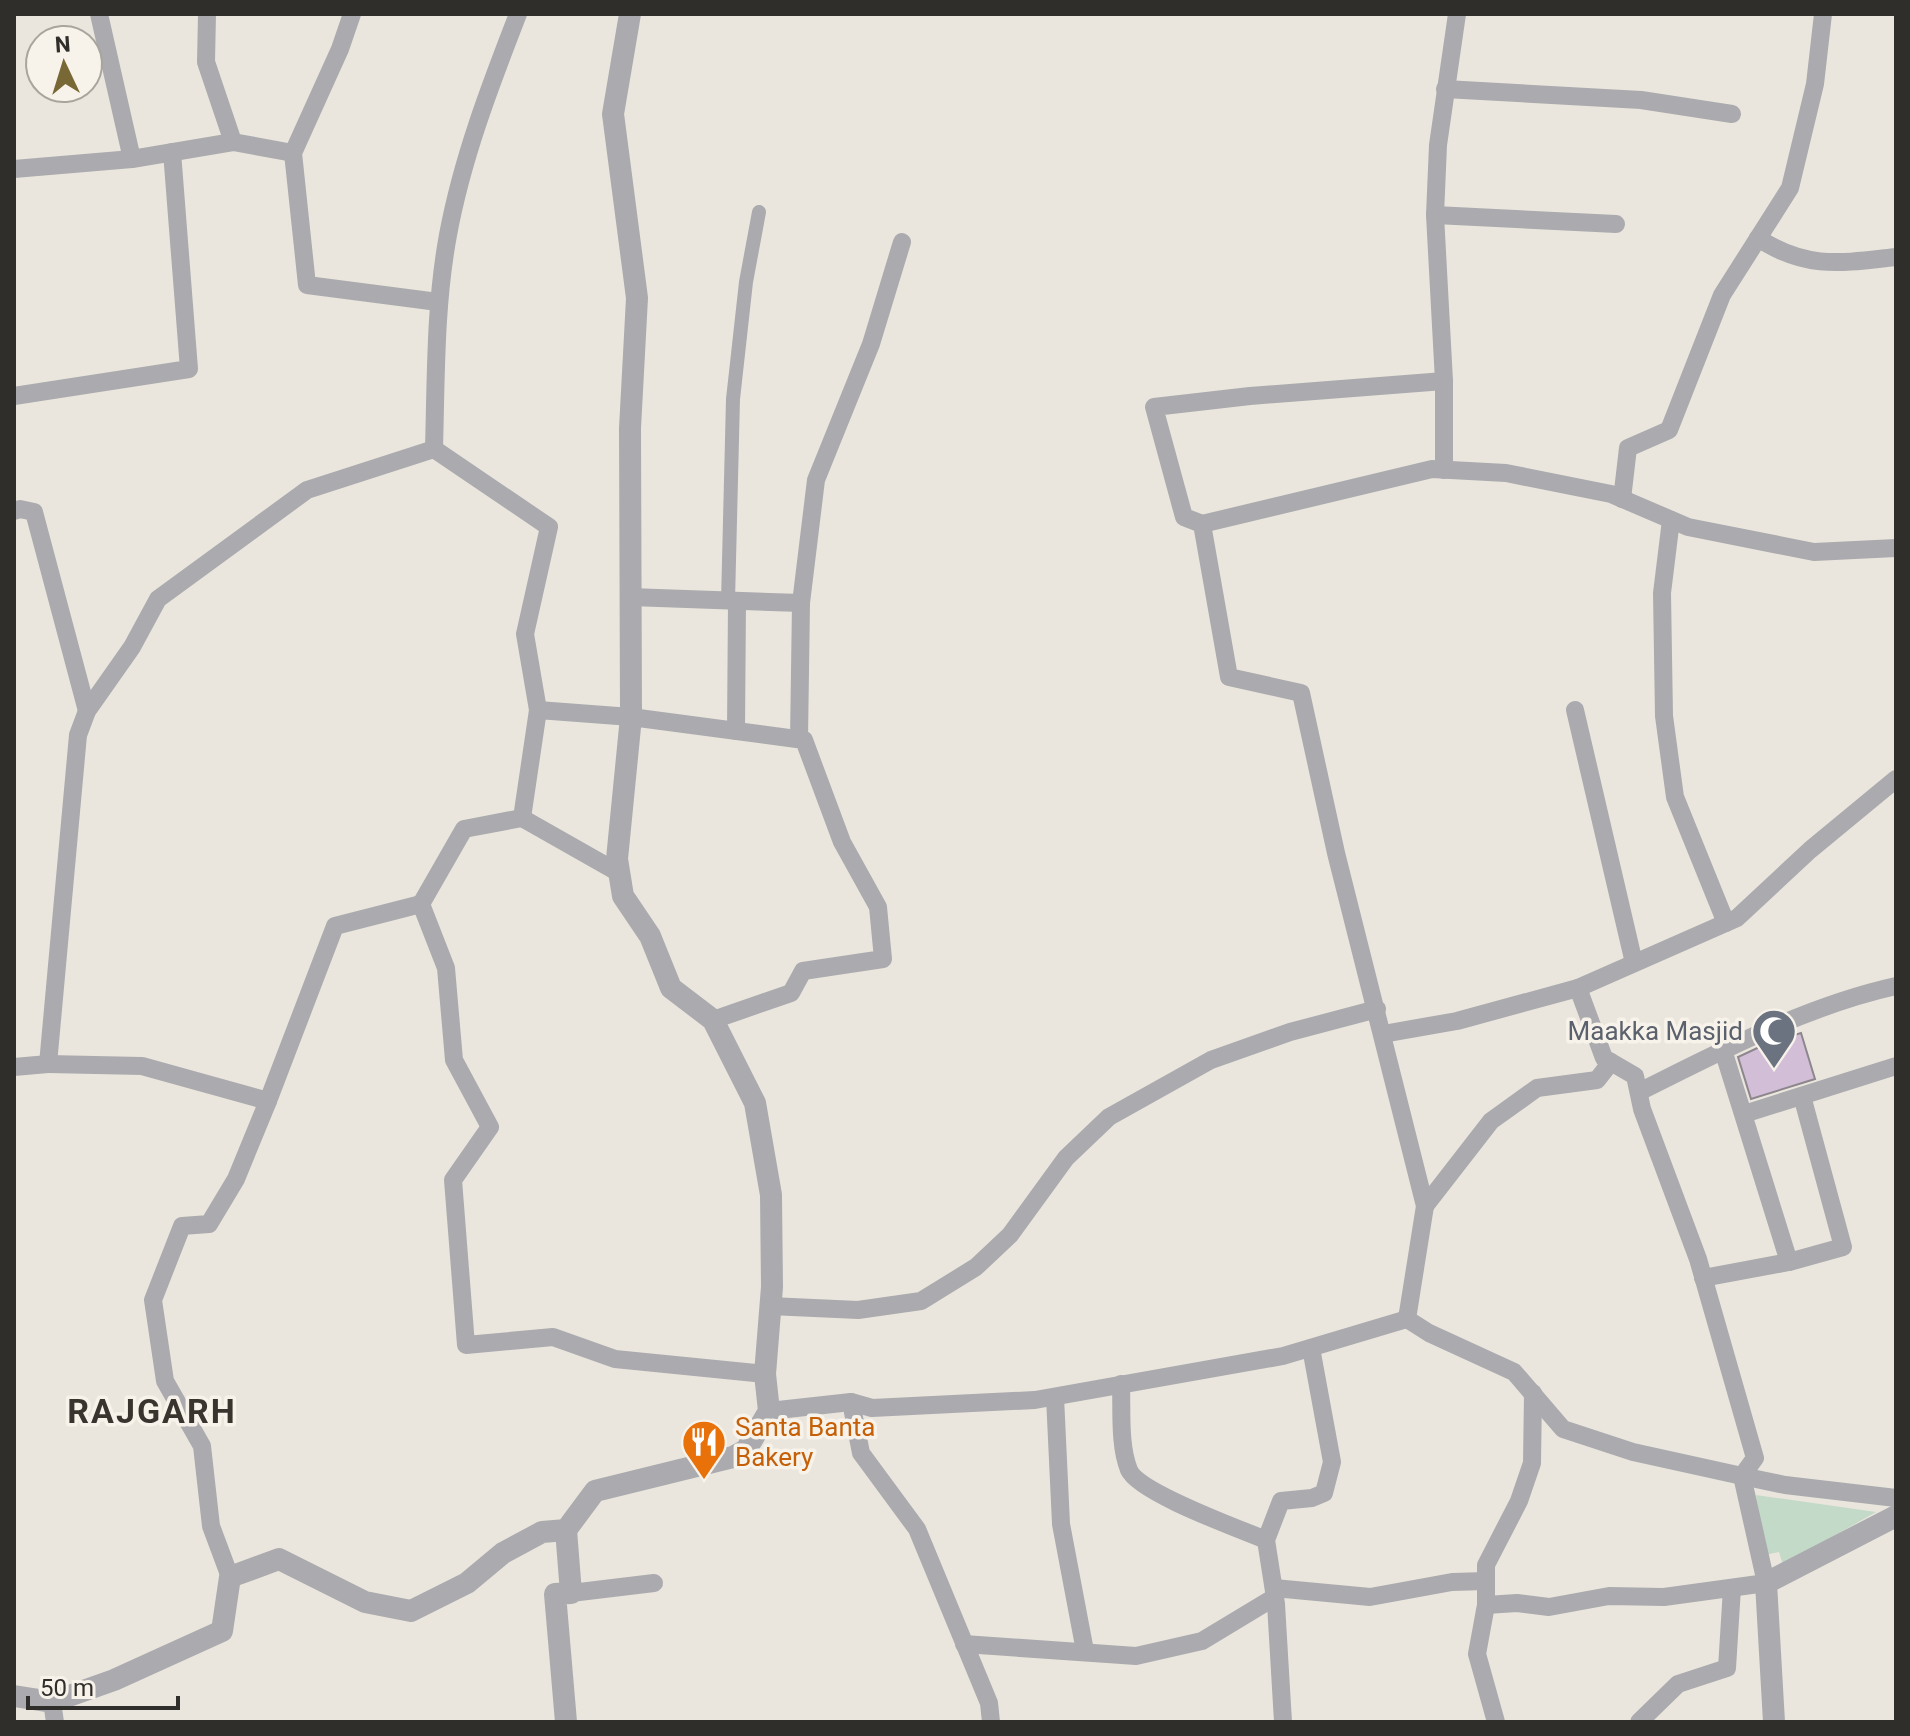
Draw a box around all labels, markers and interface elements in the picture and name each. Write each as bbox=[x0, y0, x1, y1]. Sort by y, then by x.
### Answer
north arrow bbox=[24, 24, 104, 104]
text: N bbox=[54, 32, 71, 58]
mosque icon: Maakka Masjid bbox=[1750, 1007, 1798, 1070]
place label: Maakka Masjid bbox=[1568, 1016, 1743, 1046]
district label: RAJGARH bbox=[67, 1391, 237, 1431]
place label: Santa Banta Bakery bbox=[735, 1412, 875, 1472]
restaurant icon: Santa Banta Bakery bbox=[680, 1418, 728, 1481]
scale bar bbox=[28, 1660, 178, 1710]
text: 50 m bbox=[40, 1674, 94, 1702]

